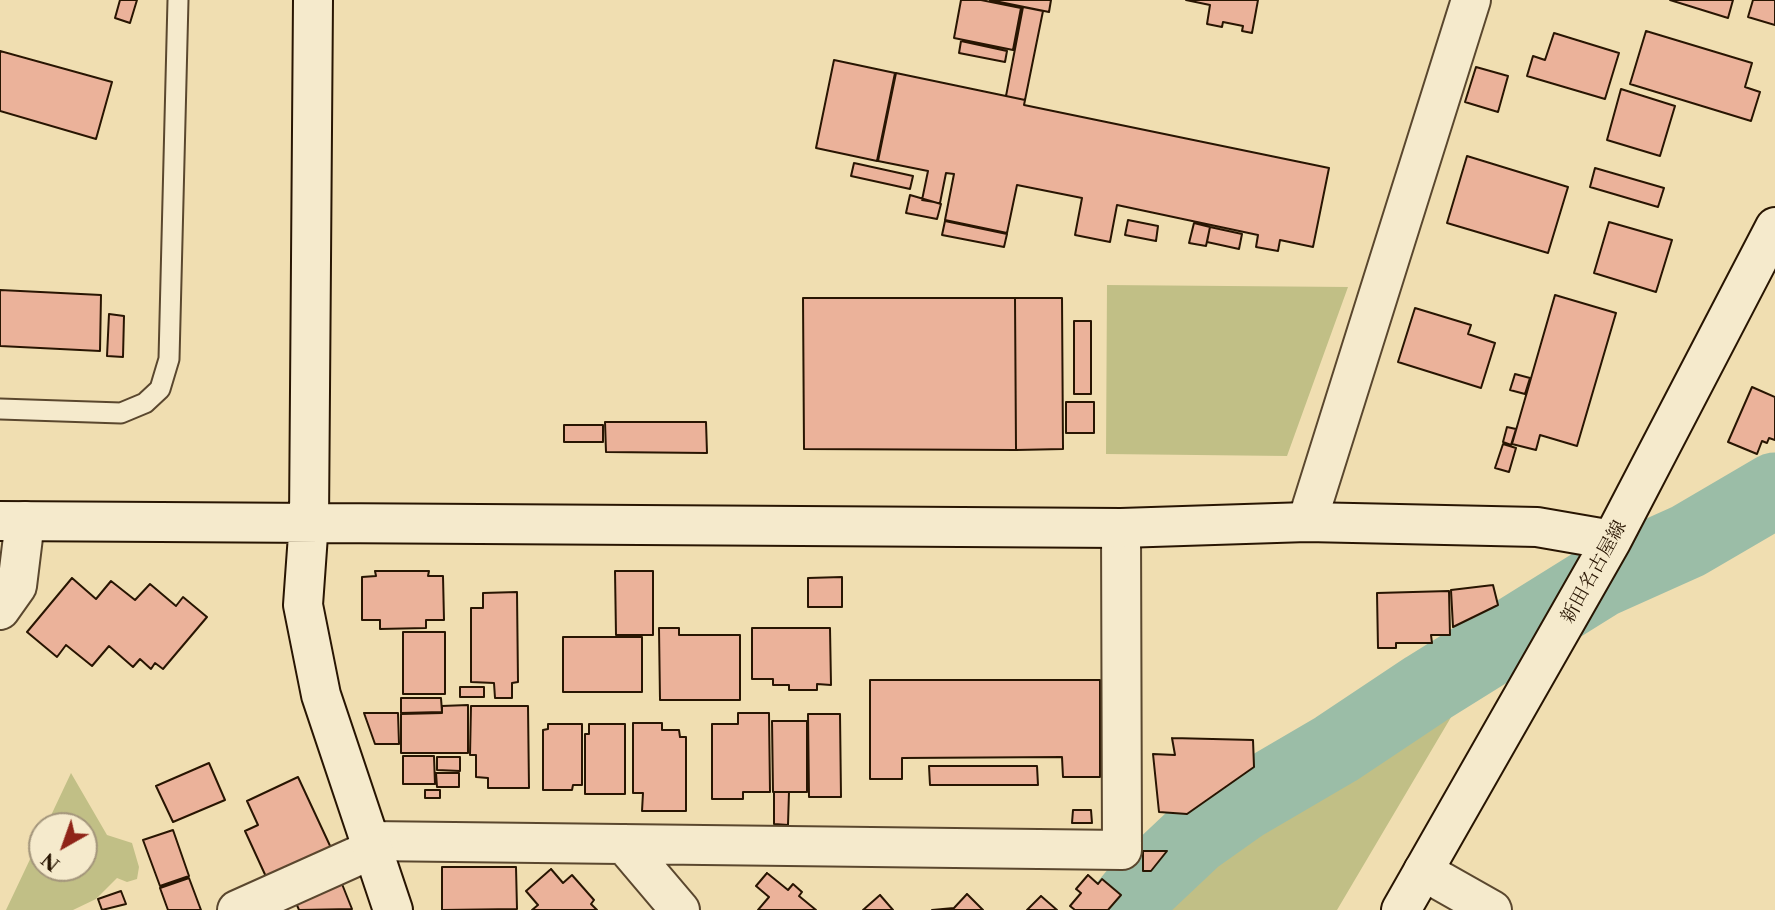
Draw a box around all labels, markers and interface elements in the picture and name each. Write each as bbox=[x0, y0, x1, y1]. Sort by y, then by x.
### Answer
street label: 新田名古屋線 bbox=[1556, 517, 1632, 627]
north arrow bbox=[28, 812, 98, 882]
text: N bbox=[37, 848, 64, 876]

